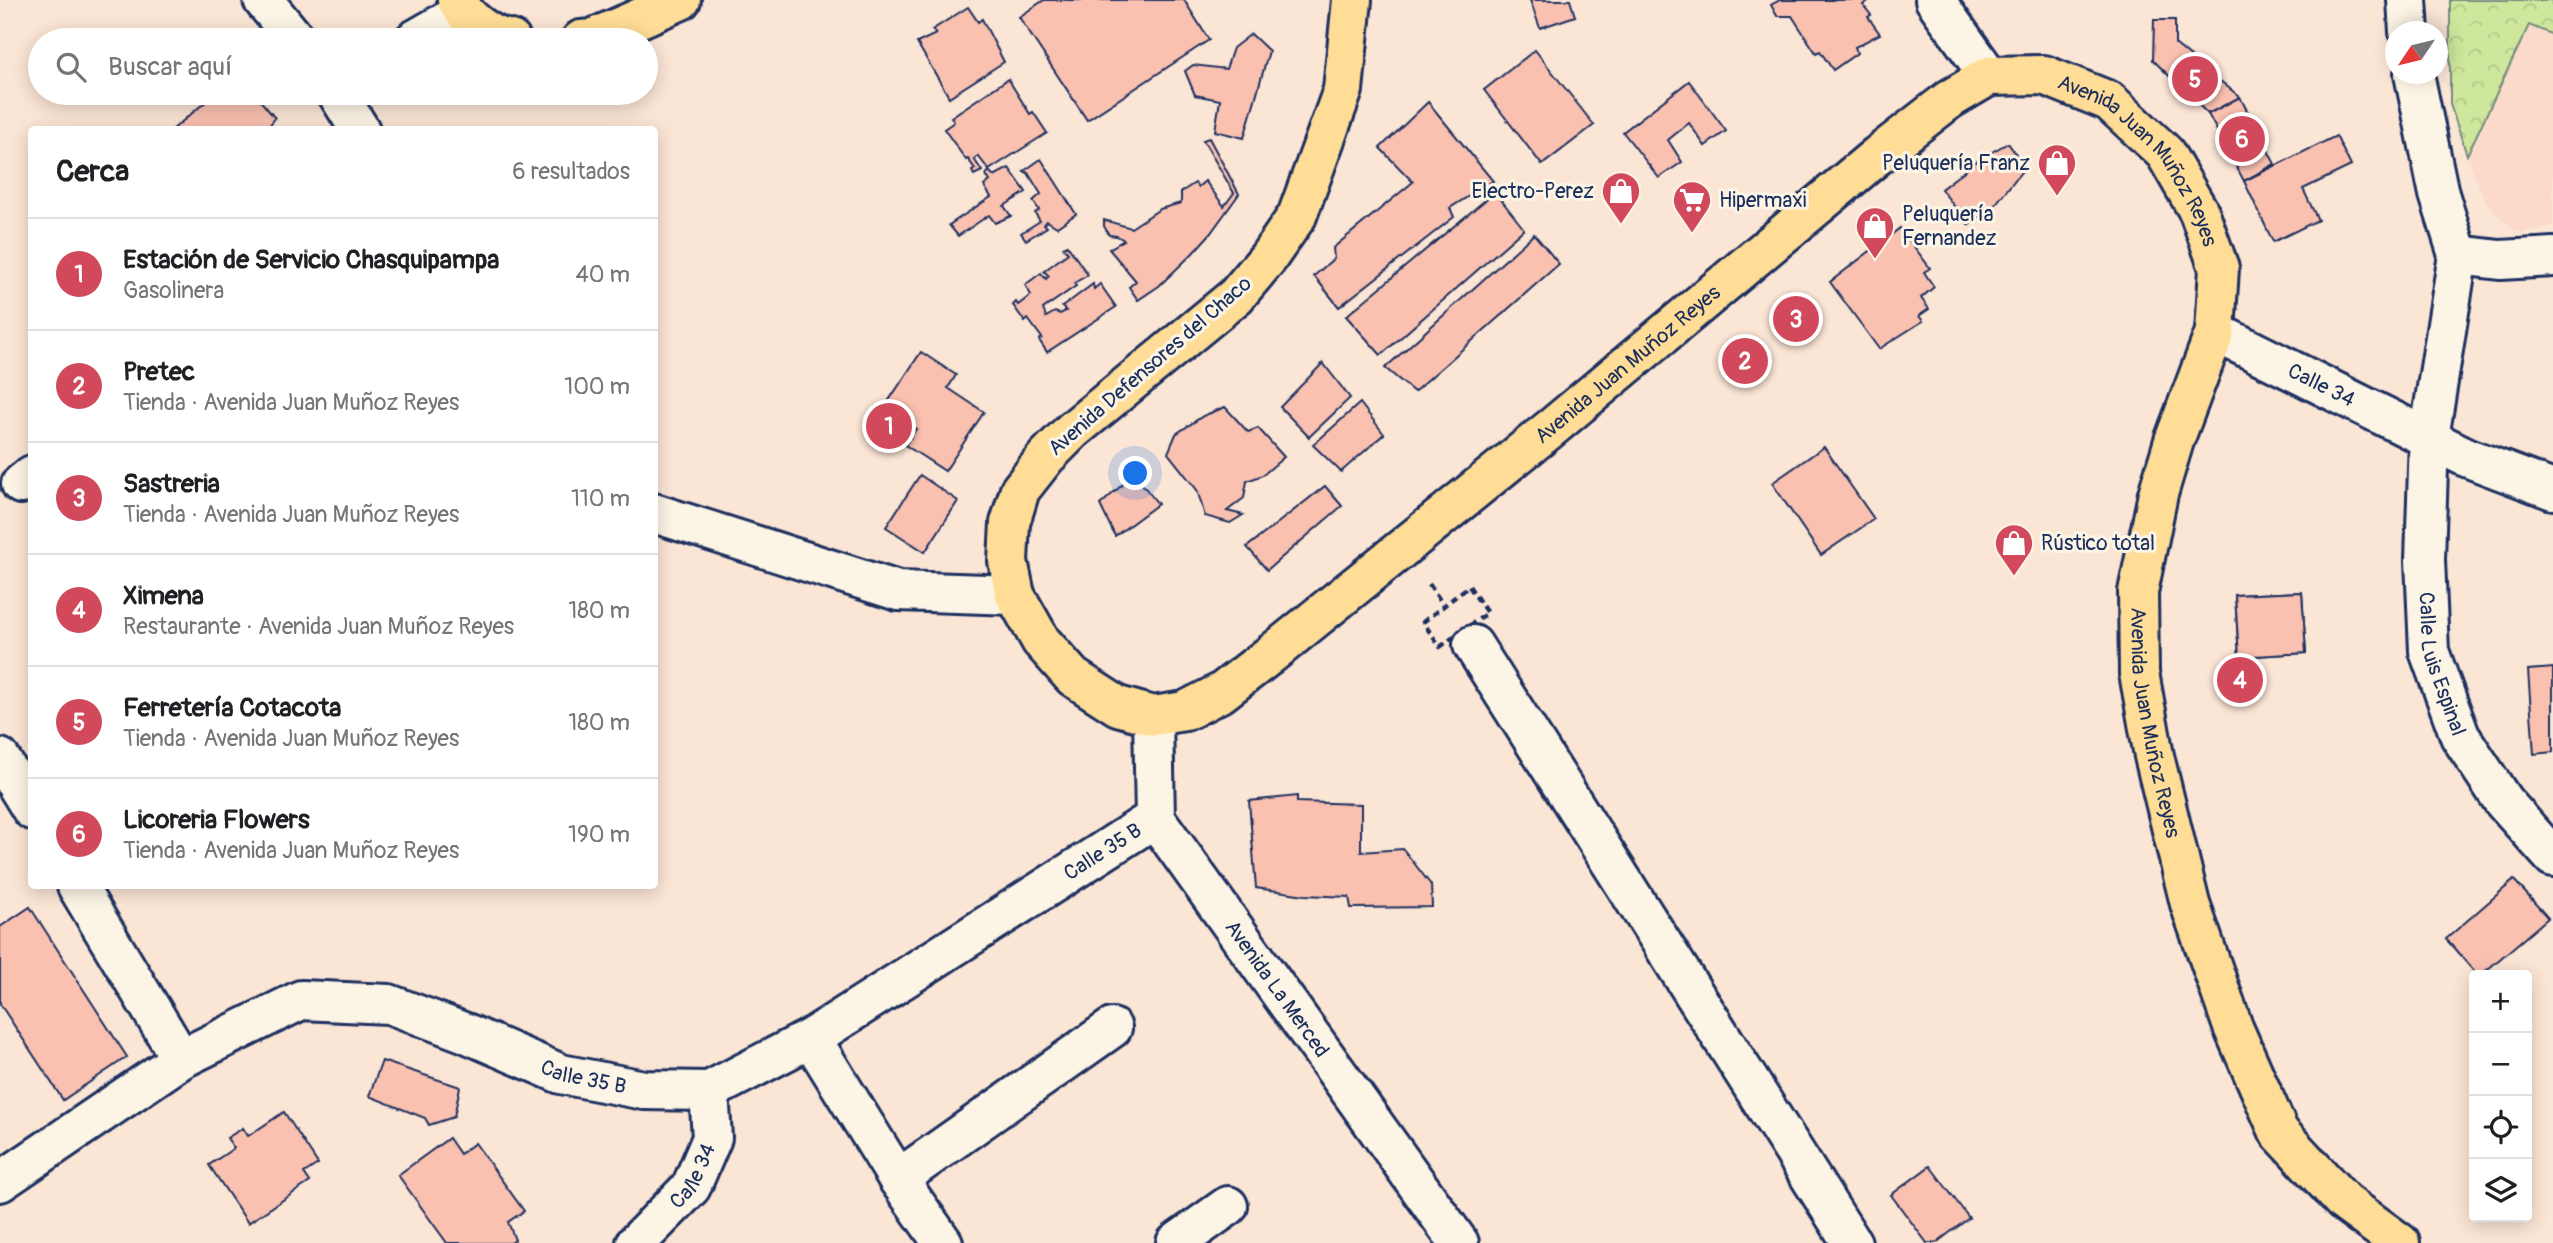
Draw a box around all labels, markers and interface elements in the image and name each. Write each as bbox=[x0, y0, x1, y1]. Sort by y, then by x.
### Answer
north arrow bbox=[2385, 21, 2448, 84]
search box bbox=[28, 28, 658, 105]
icon: search bbox=[52, 48, 90, 86]
text: Buscar aquí bbox=[108, 51, 232, 83]
pin: 5 bbox=[2172, 53, 2218, 105]
street label: Avenida Juan Muñoz Reyes bbox=[2054, 68, 2224, 250]
pin: 6 bbox=[2219, 113, 2265, 165]
shop icon: Peluquería Franz bbox=[2036, 142, 2078, 197]
place label: Peluquería Franz bbox=[1882, 150, 2030, 177]
text: Cerca bbox=[56, 153, 129, 190]
text: 6 resultados bbox=[512, 157, 630, 186]
shop icon: Electro-Perez bbox=[1600, 170, 1642, 225]
place label: Electro-Perez bbox=[1471, 178, 1594, 205]
supermarket icon: Hipermaxi bbox=[1671, 179, 1713, 234]
place label: Hipermaxi bbox=[1719, 187, 1807, 214]
place label: Peluquería Fernandez bbox=[1902, 201, 1997, 252]
shop icon: Peluquería Fernandez bbox=[1854, 205, 1896, 260]
text: Estación de Servicio Chasquipampa bbox=[123, 244, 499, 276]
text: 1 bbox=[75, 260, 84, 289]
text: 40 m bbox=[576, 260, 630, 289]
street label: Avenida Defensores del Chaco bbox=[1043, 270, 1257, 462]
text: Gasolinera bbox=[123, 276, 224, 305]
street label: Avenida Juan Muñoz Reyes bbox=[1529, 279, 1726, 450]
pin: 3 bbox=[1773, 293, 1819, 345]
pin: 2 bbox=[1722, 335, 1768, 387]
text: Pretec bbox=[123, 356, 195, 388]
street label: Calle 34 bbox=[2283, 357, 2360, 413]
text: 2 bbox=[73, 372, 85, 401]
text: 100 m bbox=[564, 372, 630, 401]
text: Tienda · Avenida Juan Muñoz Reyes bbox=[123, 388, 459, 417]
pin: 1 bbox=[866, 400, 912, 452]
your location bbox=[1118, 456, 1152, 490]
text: Sastreria bbox=[123, 468, 220, 500]
text: 3 bbox=[73, 484, 85, 513]
text: 110 m bbox=[571, 484, 630, 513]
text: Tienda · Avenida Juan Muñoz Reyes bbox=[123, 500, 459, 529]
shop icon: Rústico total bbox=[1993, 522, 2035, 577]
place label: Rústico total bbox=[2041, 530, 2155, 557]
text: Ximena bbox=[123, 580, 204, 612]
street label: Calle Luis Espinal bbox=[2413, 591, 2472, 739]
text: 4 bbox=[72, 596, 86, 625]
text: 180 m bbox=[568, 596, 630, 625]
street label: Avenida Juan Muñoz Reyes bbox=[2125, 607, 2187, 841]
text: Restaurante · Avenida Juan Muñoz Reyes bbox=[123, 612, 514, 641]
pin: 4 bbox=[2217, 654, 2263, 706]
text: Ferretería Cotacota bbox=[123, 692, 341, 724]
text: 5 bbox=[73, 708, 85, 737]
text: 180 m bbox=[568, 708, 630, 737]
text: Tienda · Avenida Juan Muñoz Reyes bbox=[123, 724, 459, 753]
text: Licoreria Flowers bbox=[123, 804, 310, 836]
street label: Calle 35 B bbox=[1059, 817, 1147, 886]
text: 6 bbox=[72, 820, 86, 849]
text: 190 m bbox=[568, 820, 630, 849]
text: Tienda · Avenida Juan Muñoz Reyes bbox=[123, 836, 459, 865]
street label: Avenida La Merced bbox=[1219, 915, 1335, 1063]
map controls bbox=[2469, 970, 2532, 1222]
button: + bbox=[2469, 970, 2532, 1033]
button: − bbox=[2469, 1033, 2532, 1096]
street label: Calle 35 B bbox=[536, 1053, 629, 1100]
button: locate bbox=[2469, 1096, 2532, 1159]
street label: Calle 34 bbox=[664, 1139, 722, 1214]
button: layers bbox=[2469, 1159, 2532, 1222]

